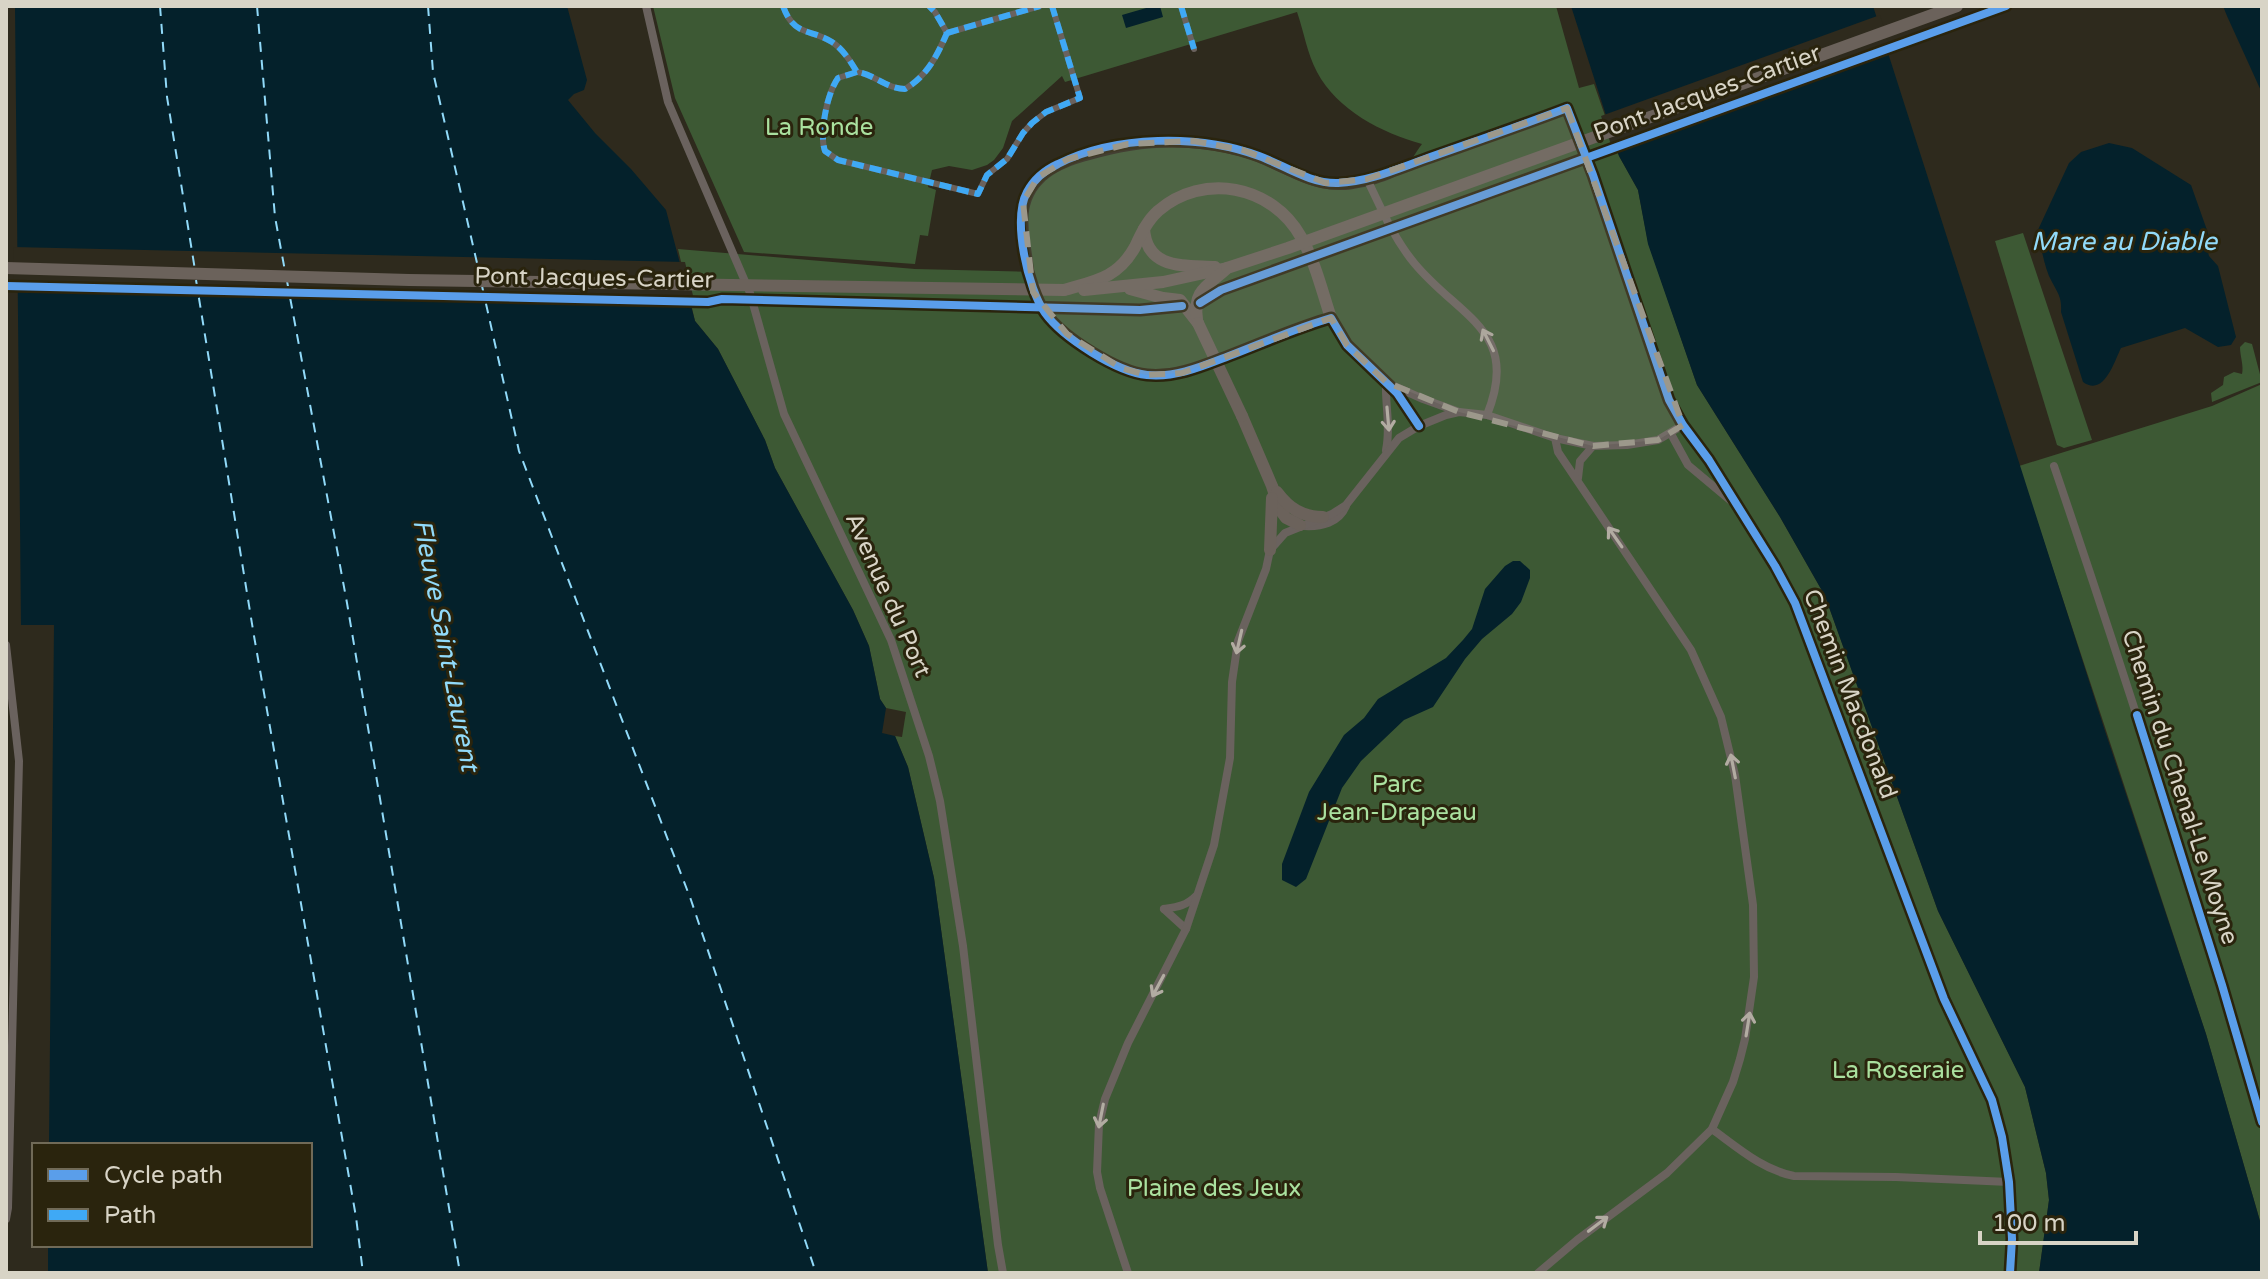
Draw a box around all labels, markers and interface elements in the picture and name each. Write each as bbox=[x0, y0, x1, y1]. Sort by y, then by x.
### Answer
street label: Pont Jacques-Cartier bbox=[1590, 38, 1825, 148]
park label: La Ronde bbox=[765, 113, 873, 142]
water label: Mare au Diable bbox=[2031, 226, 2218, 257]
street label: Pont Jacques-Cartier bbox=[474, 261, 715, 295]
one-way arrow bbox=[1480, 329, 1495, 353]
one-way arrow bbox=[1380, 405, 1395, 432]
street label: Avenue du Port bbox=[839, 508, 937, 682]
water label: Fleuve Saint-Laurent bbox=[406, 516, 486, 777]
one-way arrow bbox=[1607, 526, 1623, 548]
street label: Chemin Macdonald bbox=[1797, 585, 1903, 803]
street label: Chemin du Chenal-Le Moyne bbox=[2115, 626, 2245, 948]
one-way arrow bbox=[1231, 629, 1246, 654]
one-way arrow bbox=[1724, 753, 1739, 779]
park label: Parc Jean-Drapeau bbox=[1317, 770, 1477, 827]
one-way arrow bbox=[1149, 974, 1165, 997]
one-way arrow bbox=[1741, 1012, 1756, 1037]
park label: La Roseraie bbox=[1832, 1056, 1964, 1085]
one-way arrow bbox=[1093, 1102, 1108, 1128]
legend bbox=[32, 1143, 312, 1247]
text: Cycle path bbox=[104, 1161, 223, 1190]
park label: Plaine des Jeux bbox=[1127, 1174, 1301, 1203]
scale bar bbox=[1980, 1195, 2136, 1245]
text: Path bbox=[104, 1201, 157, 1230]
text: 100 m bbox=[1992, 1209, 2066, 1238]
one-way arrow bbox=[1587, 1215, 1609, 1232]

